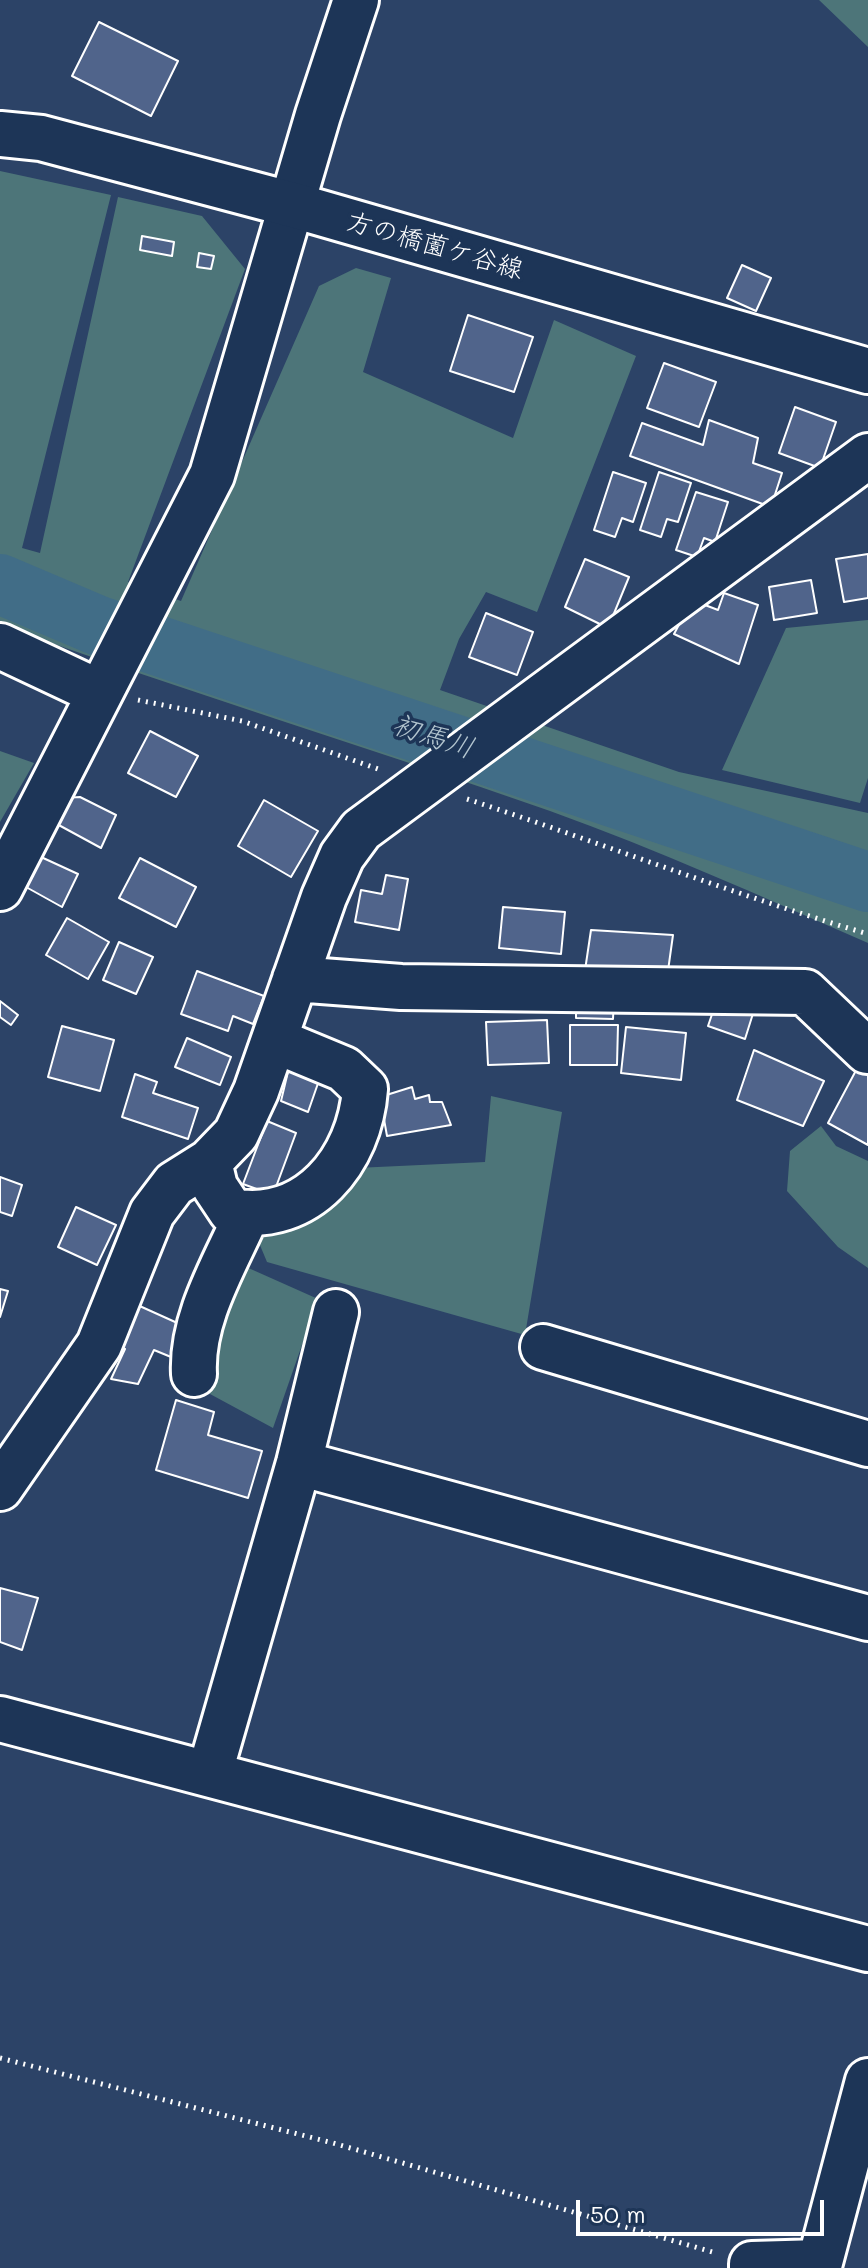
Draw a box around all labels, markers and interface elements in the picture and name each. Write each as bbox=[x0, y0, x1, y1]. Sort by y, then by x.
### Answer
street label: 方の橋薗ケ谷線 bbox=[343, 206, 527, 286]
water label: 初馬川 bbox=[388, 708, 478, 766]
scale bar bbox=[580, 2184, 828, 2234]
text: 50 m bbox=[590, 2198, 646, 2229]

